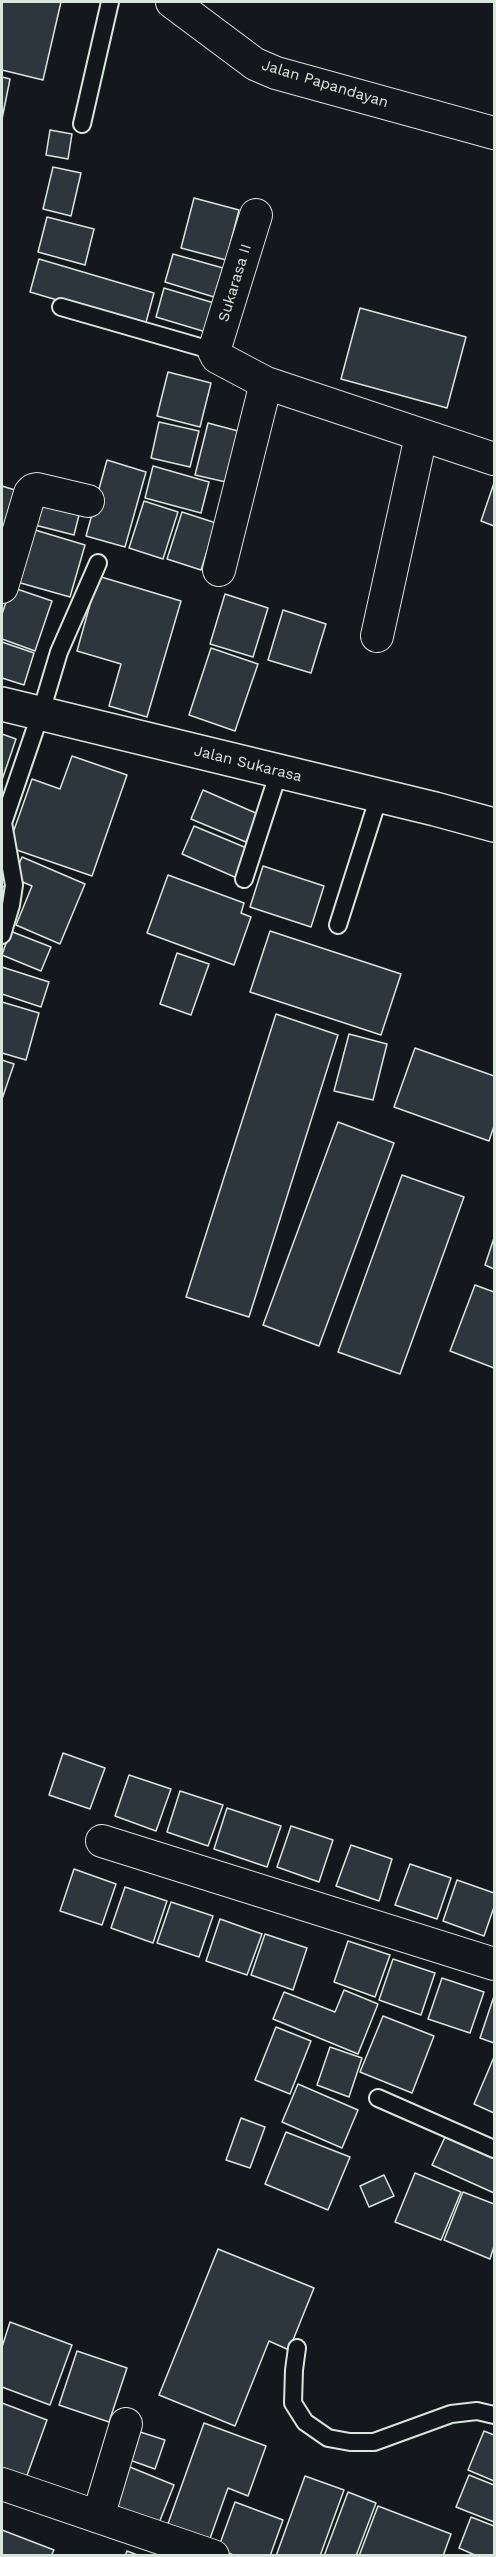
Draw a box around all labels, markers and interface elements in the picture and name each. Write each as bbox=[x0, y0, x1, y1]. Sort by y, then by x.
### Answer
street label: Jalan Papandayan bbox=[259, 56, 391, 112]
street label: Sukarasa II bbox=[215, 242, 255, 324]
street label: Jalan Sukarasa bbox=[192, 742, 304, 786]

